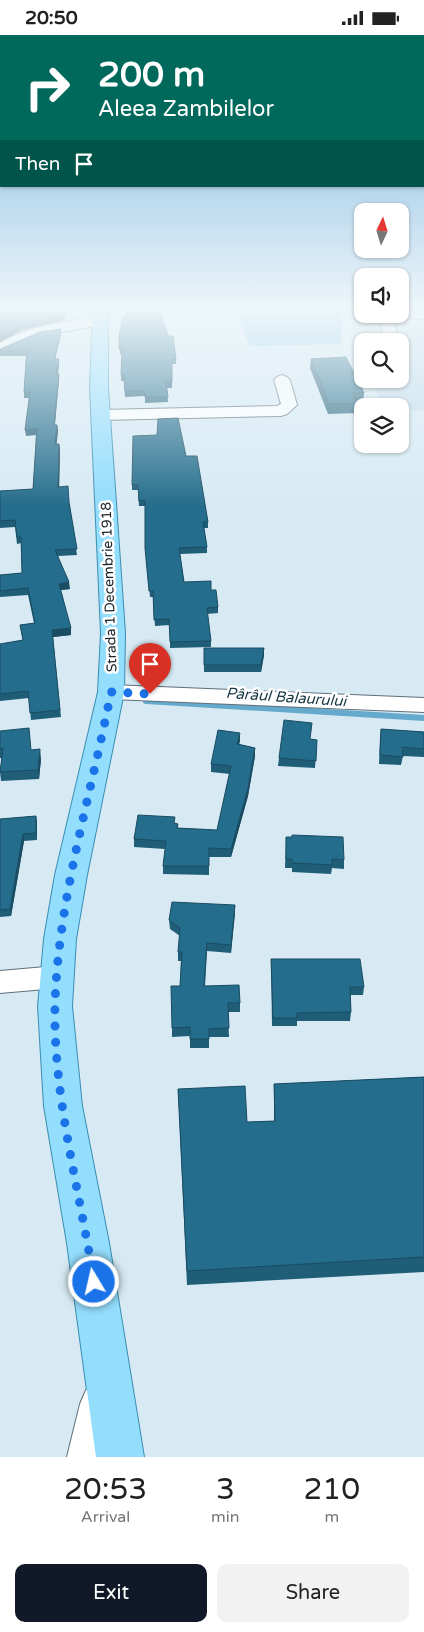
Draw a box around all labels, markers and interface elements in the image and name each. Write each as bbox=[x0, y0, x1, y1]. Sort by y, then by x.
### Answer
text: 20:50 bbox=[25, 7, 78, 29]
text: 200 m bbox=[98, 54, 205, 96]
icon: right bbox=[15, 55, 80, 120]
text: Aleea Zambilelor bbox=[98, 96, 274, 122]
icon: arrive bbox=[70, 150, 98, 178]
text: Then bbox=[15, 153, 60, 175]
north arrow bbox=[354, 203, 409, 257]
map controls bbox=[354, 203, 409, 453]
button: sound bbox=[354, 268, 409, 323]
button: search bbox=[354, 333, 409, 388]
button: layers bbox=[354, 398, 409, 453]
street label: Strada 1 Decembrie 1918 bbox=[98, 501, 120, 672]
pin bbox=[129, 643, 171, 694]
icon: arrive bbox=[136, 650, 164, 678]
water label: Pârâul Balaurului bbox=[225, 684, 349, 710]
position arrow bbox=[67, 1255, 119, 1307]
text: 20:53 bbox=[64, 1471, 147, 1508]
text: 3 bbox=[216, 1471, 235, 1508]
text: 210 bbox=[304, 1471, 360, 1508]
text: Arrival bbox=[81, 1507, 130, 1527]
text: min bbox=[211, 1507, 240, 1527]
text: m bbox=[324, 1507, 339, 1527]
button: Exit bbox=[15, 1564, 207, 1622]
button: Share bbox=[217, 1564, 409, 1622]

